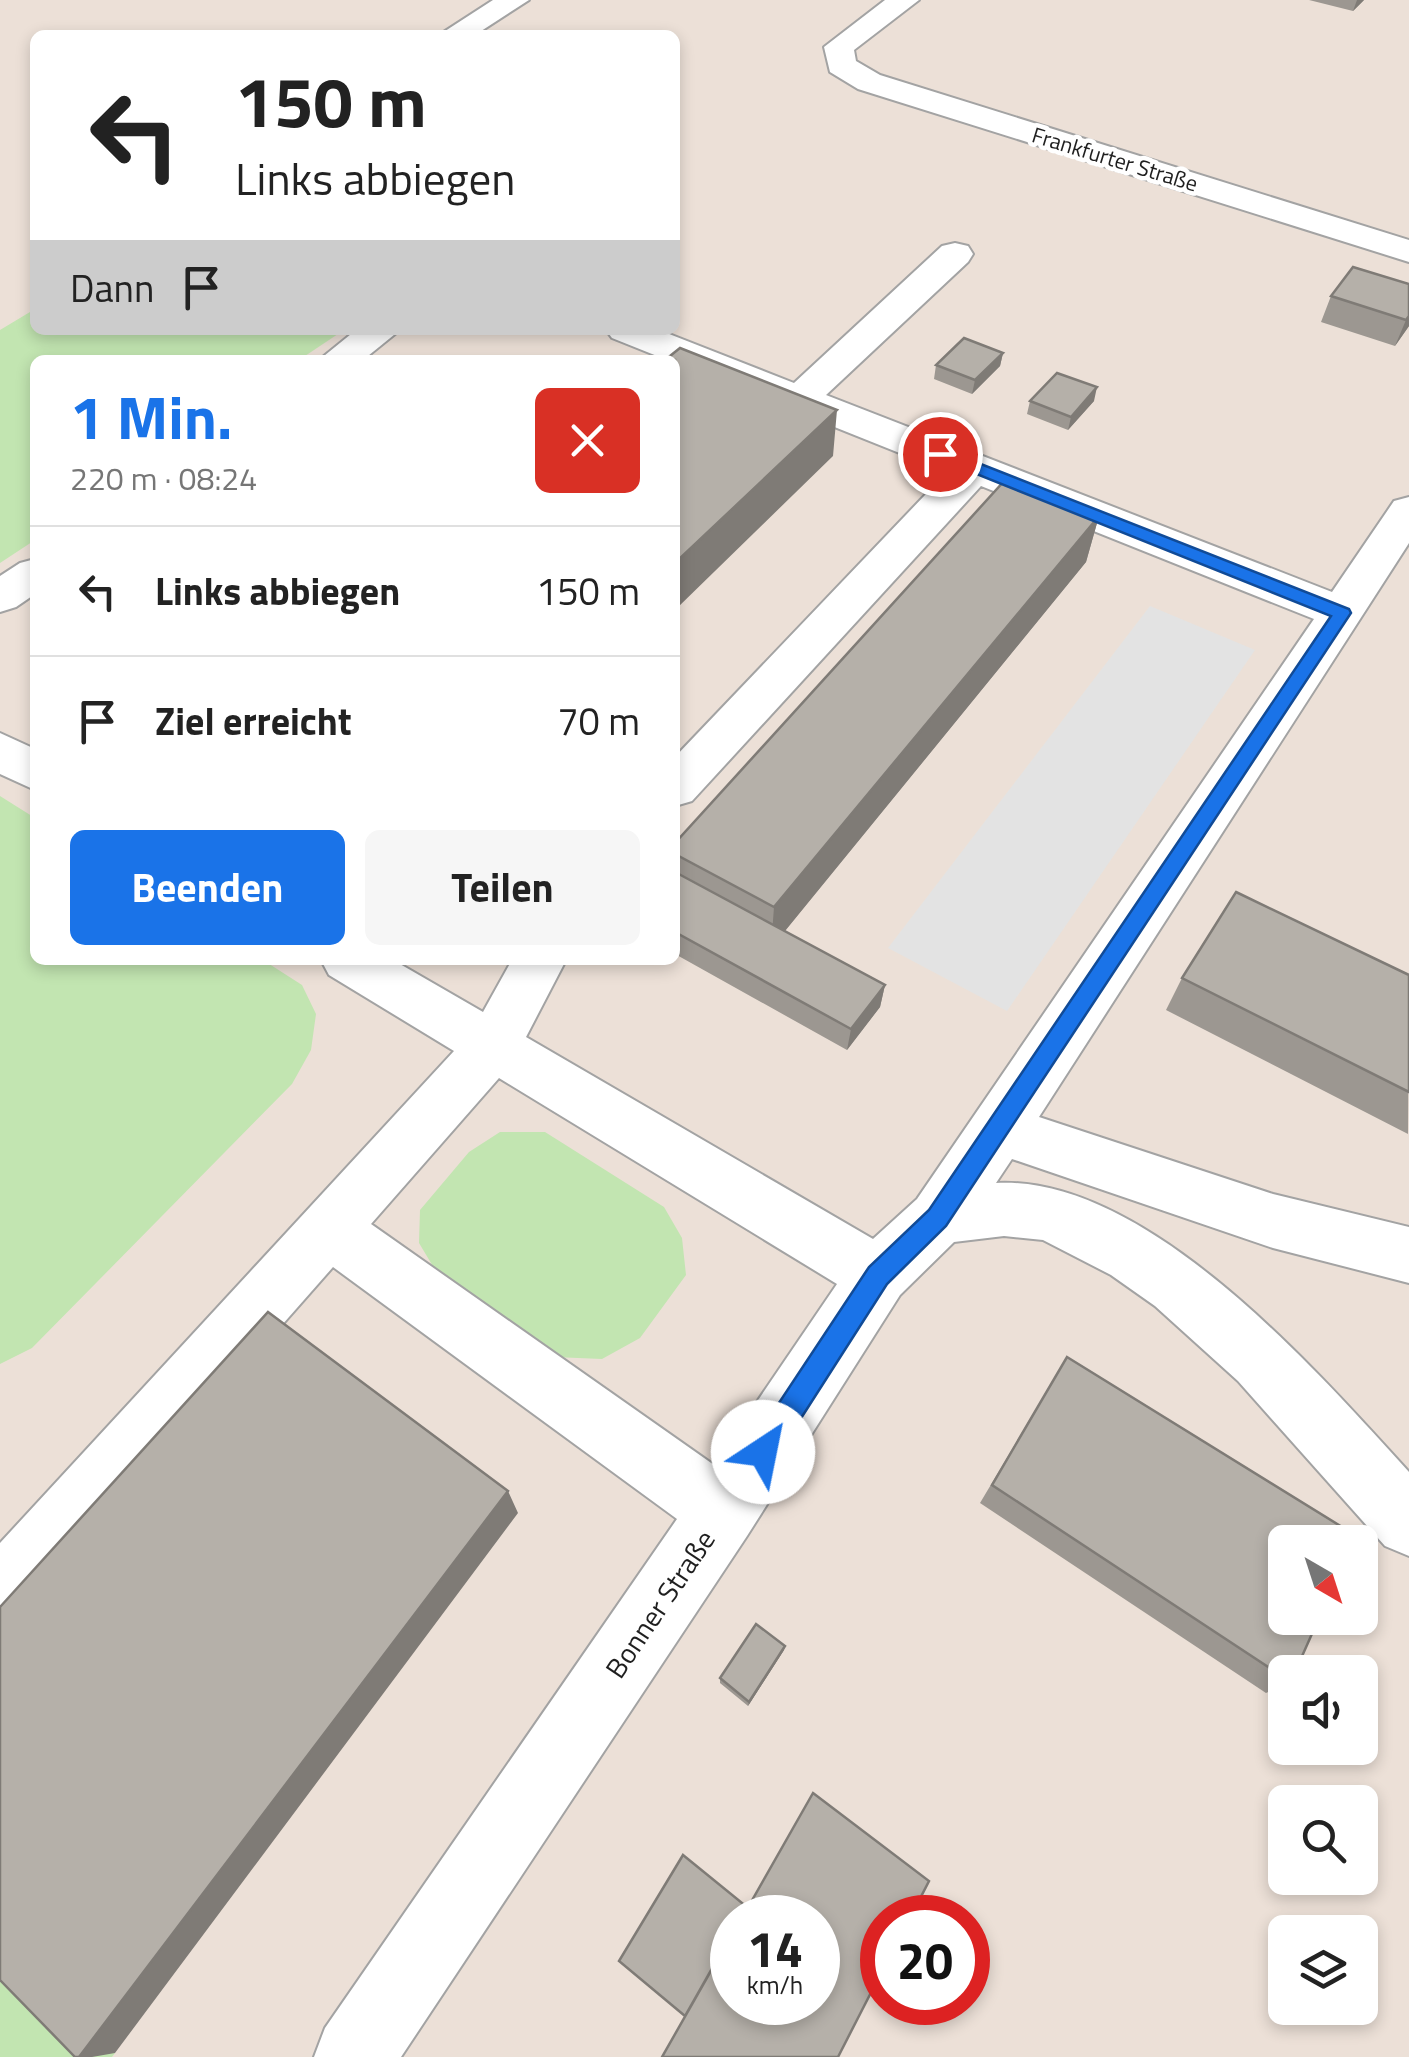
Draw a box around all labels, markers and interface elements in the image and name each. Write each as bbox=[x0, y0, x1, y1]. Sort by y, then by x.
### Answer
text: 150 m bbox=[235, 48, 427, 154]
icon: left bbox=[70, 70, 200, 200]
street label: Frankfurter Straße bbox=[1028, 118, 1202, 200]
text: Links abbiegen bbox=[235, 144, 515, 212]
text: Dann bbox=[70, 259, 154, 317]
icon: arrive bbox=[174, 260, 229, 315]
text: 1 Min. bbox=[70, 371, 232, 462]
button: close bbox=[535, 388, 640, 493]
pin bbox=[898, 412, 983, 497]
icon: arrive bbox=[913, 427, 968, 482]
text: 220 m · 08:24 bbox=[70, 454, 257, 502]
text: Links abbiegen bbox=[155, 562, 400, 620]
text: 150 m bbox=[536, 562, 640, 620]
icon: left bbox=[70, 564, 125, 619]
text: Ziel erreicht bbox=[155, 692, 352, 750]
text: 70 m bbox=[557, 692, 640, 750]
icon: arrive bbox=[70, 694, 125, 749]
button: Beenden bbox=[70, 830, 345, 945]
button: Teilen bbox=[365, 830, 640, 945]
position arrow bbox=[711, 1400, 815, 1504]
street label: Bonner Straße bbox=[594, 1521, 725, 1687]
north arrow bbox=[1268, 1525, 1378, 1635]
map controls bbox=[1268, 1525, 1378, 2025]
button: sound bbox=[1268, 1655, 1378, 1765]
button: search bbox=[1268, 1785, 1378, 1895]
speed limit sign: 20 bbox=[860, 1895, 990, 2025]
text: 14 bbox=[747, 1910, 803, 1986]
button: layers bbox=[1268, 1915, 1378, 2025]
text: km/h bbox=[747, 1966, 803, 2004]

